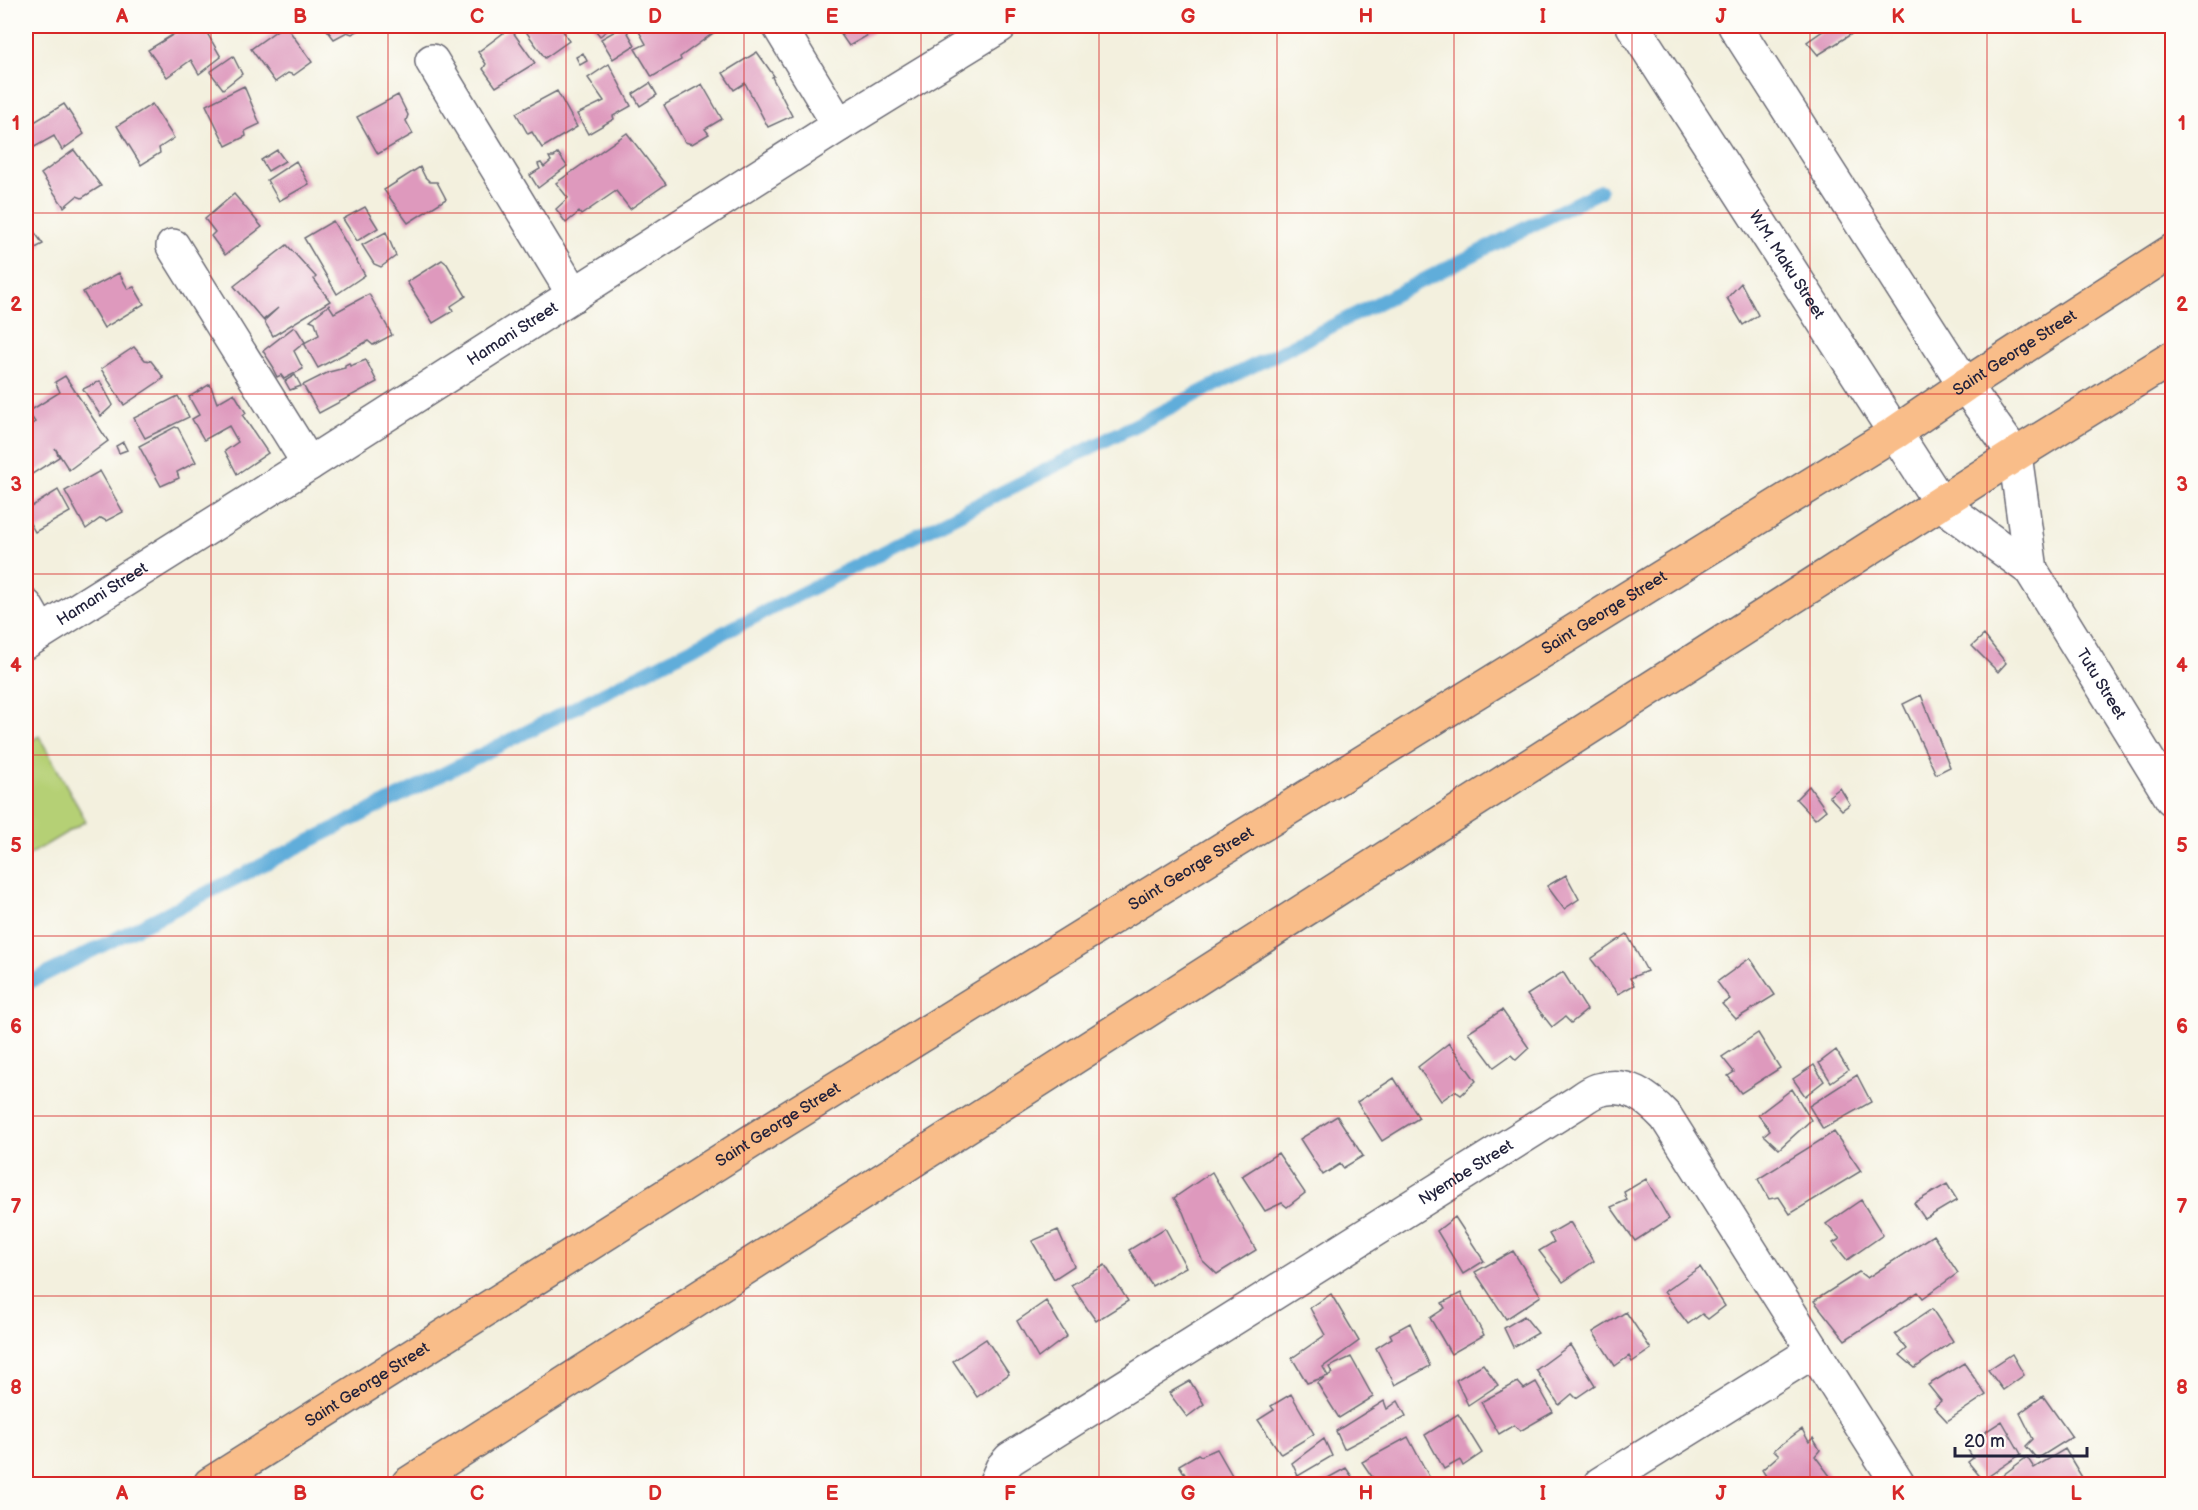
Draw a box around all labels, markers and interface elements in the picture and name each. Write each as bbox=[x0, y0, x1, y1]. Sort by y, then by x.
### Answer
text: A bbox=[115, 5, 129, 29]
text: B bbox=[293, 5, 307, 29]
text: C bbox=[470, 5, 484, 29]
text: D bbox=[648, 5, 662, 29]
text: E bbox=[826, 5, 839, 29]
text: F bbox=[1004, 5, 1016, 29]
text: G bbox=[1181, 5, 1196, 29]
text: H bbox=[1359, 5, 1373, 29]
text: I bbox=[1540, 5, 1546, 29]
text: J bbox=[1716, 5, 1728, 29]
text: K bbox=[1891, 5, 1905, 29]
text: L bbox=[2070, 5, 2082, 29]
text: 1 bbox=[12, 112, 20, 136]
text: 1 bbox=[2178, 112, 2186, 136]
street label: W.M. Maku Street bbox=[1745, 207, 1829, 323]
text: 2 bbox=[10, 293, 22, 317]
text: 2 bbox=[2176, 293, 2188, 317]
street label: Hamani Street bbox=[464, 298, 562, 370]
street label: Saint George Street bbox=[1949, 306, 2080, 400]
text: 3 bbox=[10, 473, 22, 497]
text: 3 bbox=[2176, 473, 2188, 497]
street label: Hamani Street bbox=[53, 558, 151, 630]
street label: Saint George Street bbox=[1538, 567, 1670, 659]
street label: Tutu Street bbox=[2072, 645, 2130, 723]
text: 4 bbox=[10, 654, 22, 678]
text: 4 bbox=[2176, 654, 2188, 678]
street label: Saint George Street bbox=[1125, 823, 1257, 915]
text: 5 bbox=[10, 834, 22, 858]
text: 5 bbox=[2176, 834, 2188, 858]
text: 6 bbox=[10, 1015, 22, 1039]
text: 6 bbox=[2176, 1015, 2188, 1039]
street label: Saint George Street bbox=[712, 1079, 844, 1171]
street label: Nyembe Street bbox=[1415, 1136, 1517, 1209]
text: 7 bbox=[10, 1195, 22, 1219]
text: 7 bbox=[2176, 1195, 2188, 1219]
street label: Saint George Street bbox=[301, 1338, 433, 1431]
text: 8 bbox=[10, 1376, 22, 1400]
text: 8 bbox=[2176, 1376, 2188, 1400]
scale bar bbox=[1955, 1420, 2087, 1458]
text: 20 m bbox=[1964, 1431, 2005, 1452]
text: A bbox=[115, 1482, 129, 1506]
text: B bbox=[293, 1482, 307, 1506]
text: C bbox=[470, 1482, 484, 1506]
text: D bbox=[648, 1482, 662, 1506]
text: E bbox=[826, 1482, 839, 1506]
text: F bbox=[1004, 1482, 1016, 1506]
text: G bbox=[1181, 1482, 1196, 1506]
text: H bbox=[1359, 1482, 1373, 1506]
text: I bbox=[1540, 1482, 1546, 1506]
text: J bbox=[1716, 1482, 1728, 1506]
text: K bbox=[1891, 1482, 1905, 1506]
text: L bbox=[2070, 1482, 2082, 1506]

